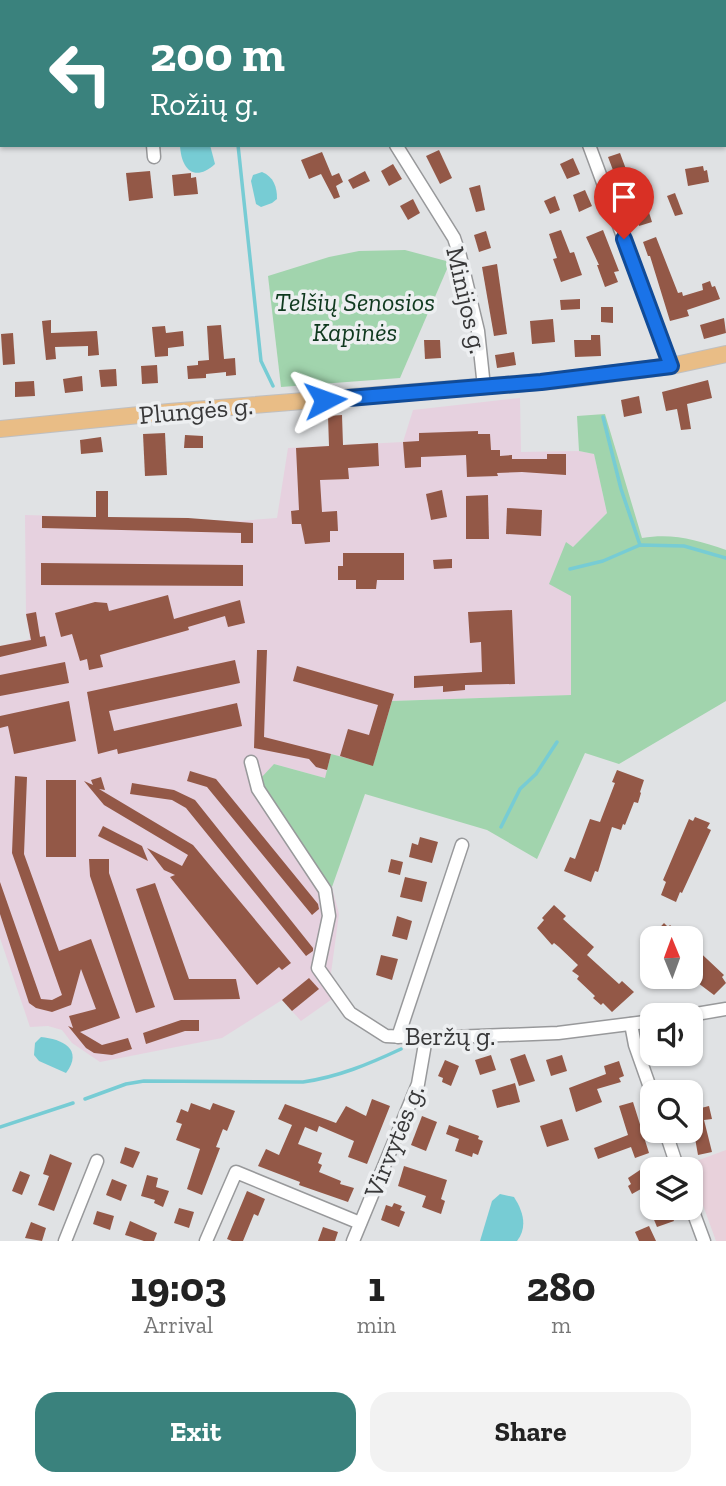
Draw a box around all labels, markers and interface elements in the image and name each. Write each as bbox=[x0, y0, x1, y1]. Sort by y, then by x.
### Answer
text: 200 m bbox=[150, 25, 285, 84]
icon: left bbox=[35, 28, 126, 119]
text: Rožių g. bbox=[150, 85, 259, 123]
pin bbox=[594, 167, 654, 239]
icon: arrive bbox=[605, 178, 643, 216]
street label: Minijos g. bbox=[439, 243, 495, 357]
park label: Telšių Senosios Kapinės bbox=[275, 286, 435, 348]
position arrow bbox=[288, 363, 362, 437]
street label: Plungės g. bbox=[138, 389, 254, 431]
north arrow bbox=[640, 926, 704, 989]
map controls bbox=[640, 926, 703, 1220]
button: sound bbox=[640, 1003, 703, 1066]
street label: Beržų g. bbox=[405, 1020, 495, 1052]
street label: Virvytės g. bbox=[356, 1080, 431, 1203]
button: search bbox=[640, 1080, 703, 1143]
button: layers bbox=[640, 1157, 703, 1220]
text: 19:03 bbox=[130, 1261, 227, 1312]
text: 1 bbox=[368, 1261, 385, 1312]
text: 280 bbox=[526, 1261, 596, 1312]
text: Arrival bbox=[144, 1311, 213, 1339]
text: min bbox=[357, 1311, 396, 1339]
text: m bbox=[551, 1311, 571, 1339]
button: Exit bbox=[35, 1392, 356, 1472]
button: Share bbox=[370, 1392, 691, 1472]

